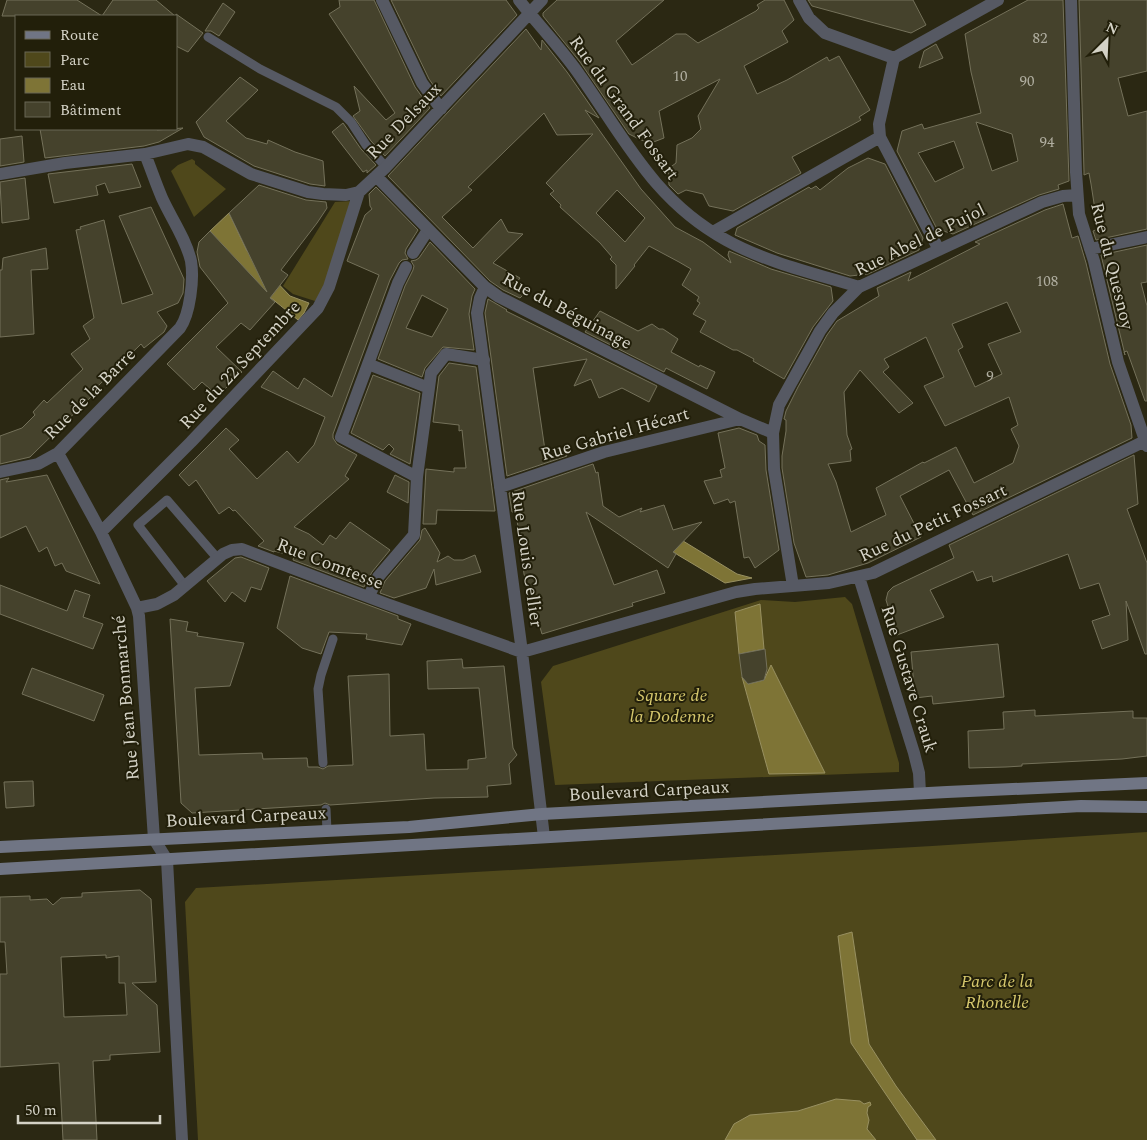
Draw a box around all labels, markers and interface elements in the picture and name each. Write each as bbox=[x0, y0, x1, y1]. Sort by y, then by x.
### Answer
legend bbox=[15, 15, 178, 130]
north arrow bbox=[1082, 15, 1132, 65]
text: N bbox=[1103, 17, 1122, 40]
text: Route bbox=[60, 24, 99, 47]
house number: 82 bbox=[1032, 27, 1048, 50]
street label: Rue du Grand Fossart bbox=[562, 30, 686, 186]
text: Parc bbox=[60, 49, 90, 72]
house number: 10 bbox=[672, 65, 688, 88]
house number: 90 bbox=[1019, 70, 1035, 93]
text: Eau bbox=[60, 74, 86, 97]
street label: Rue Delsaux bbox=[360, 76, 448, 166]
text: Bâtiment bbox=[60, 99, 121, 122]
house number: 94 bbox=[1039, 131, 1055, 154]
street label: Rue Abel de Pujol bbox=[850, 197, 990, 283]
street label: Rue du Quesnoy bbox=[1083, 200, 1141, 334]
street label: Rue du Béguinage bbox=[497, 265, 637, 357]
house number: 108 bbox=[1036, 270, 1058, 293]
street label: Rue du 22 Septembre bbox=[173, 295, 307, 435]
street label: Rue de la Barre bbox=[38, 342, 142, 446]
house number: 9 bbox=[986, 365, 994, 388]
street label: Rue Gabriel Hécart bbox=[538, 400, 692, 468]
street label: Rue du Petit Fossart bbox=[855, 477, 1011, 569]
street label: Rue Louis Cellier bbox=[504, 489, 550, 629]
street label: Rue Comtesse bbox=[273, 531, 387, 597]
street label: Rue Gustave Crauk bbox=[874, 602, 944, 756]
street label: Rue Jean Bonmarché bbox=[105, 614, 147, 782]
park label: Square de la Dodenne bbox=[630, 682, 714, 730]
street label: Boulevard Carpeaux bbox=[568, 773, 730, 809]
street label: Boulevard Carpeaux bbox=[165, 799, 327, 835]
park label: Parc de la Rhonelle bbox=[961, 968, 1033, 1016]
scale bar bbox=[18, 1092, 160, 1124]
text: 50 m bbox=[25, 1099, 57, 1122]

